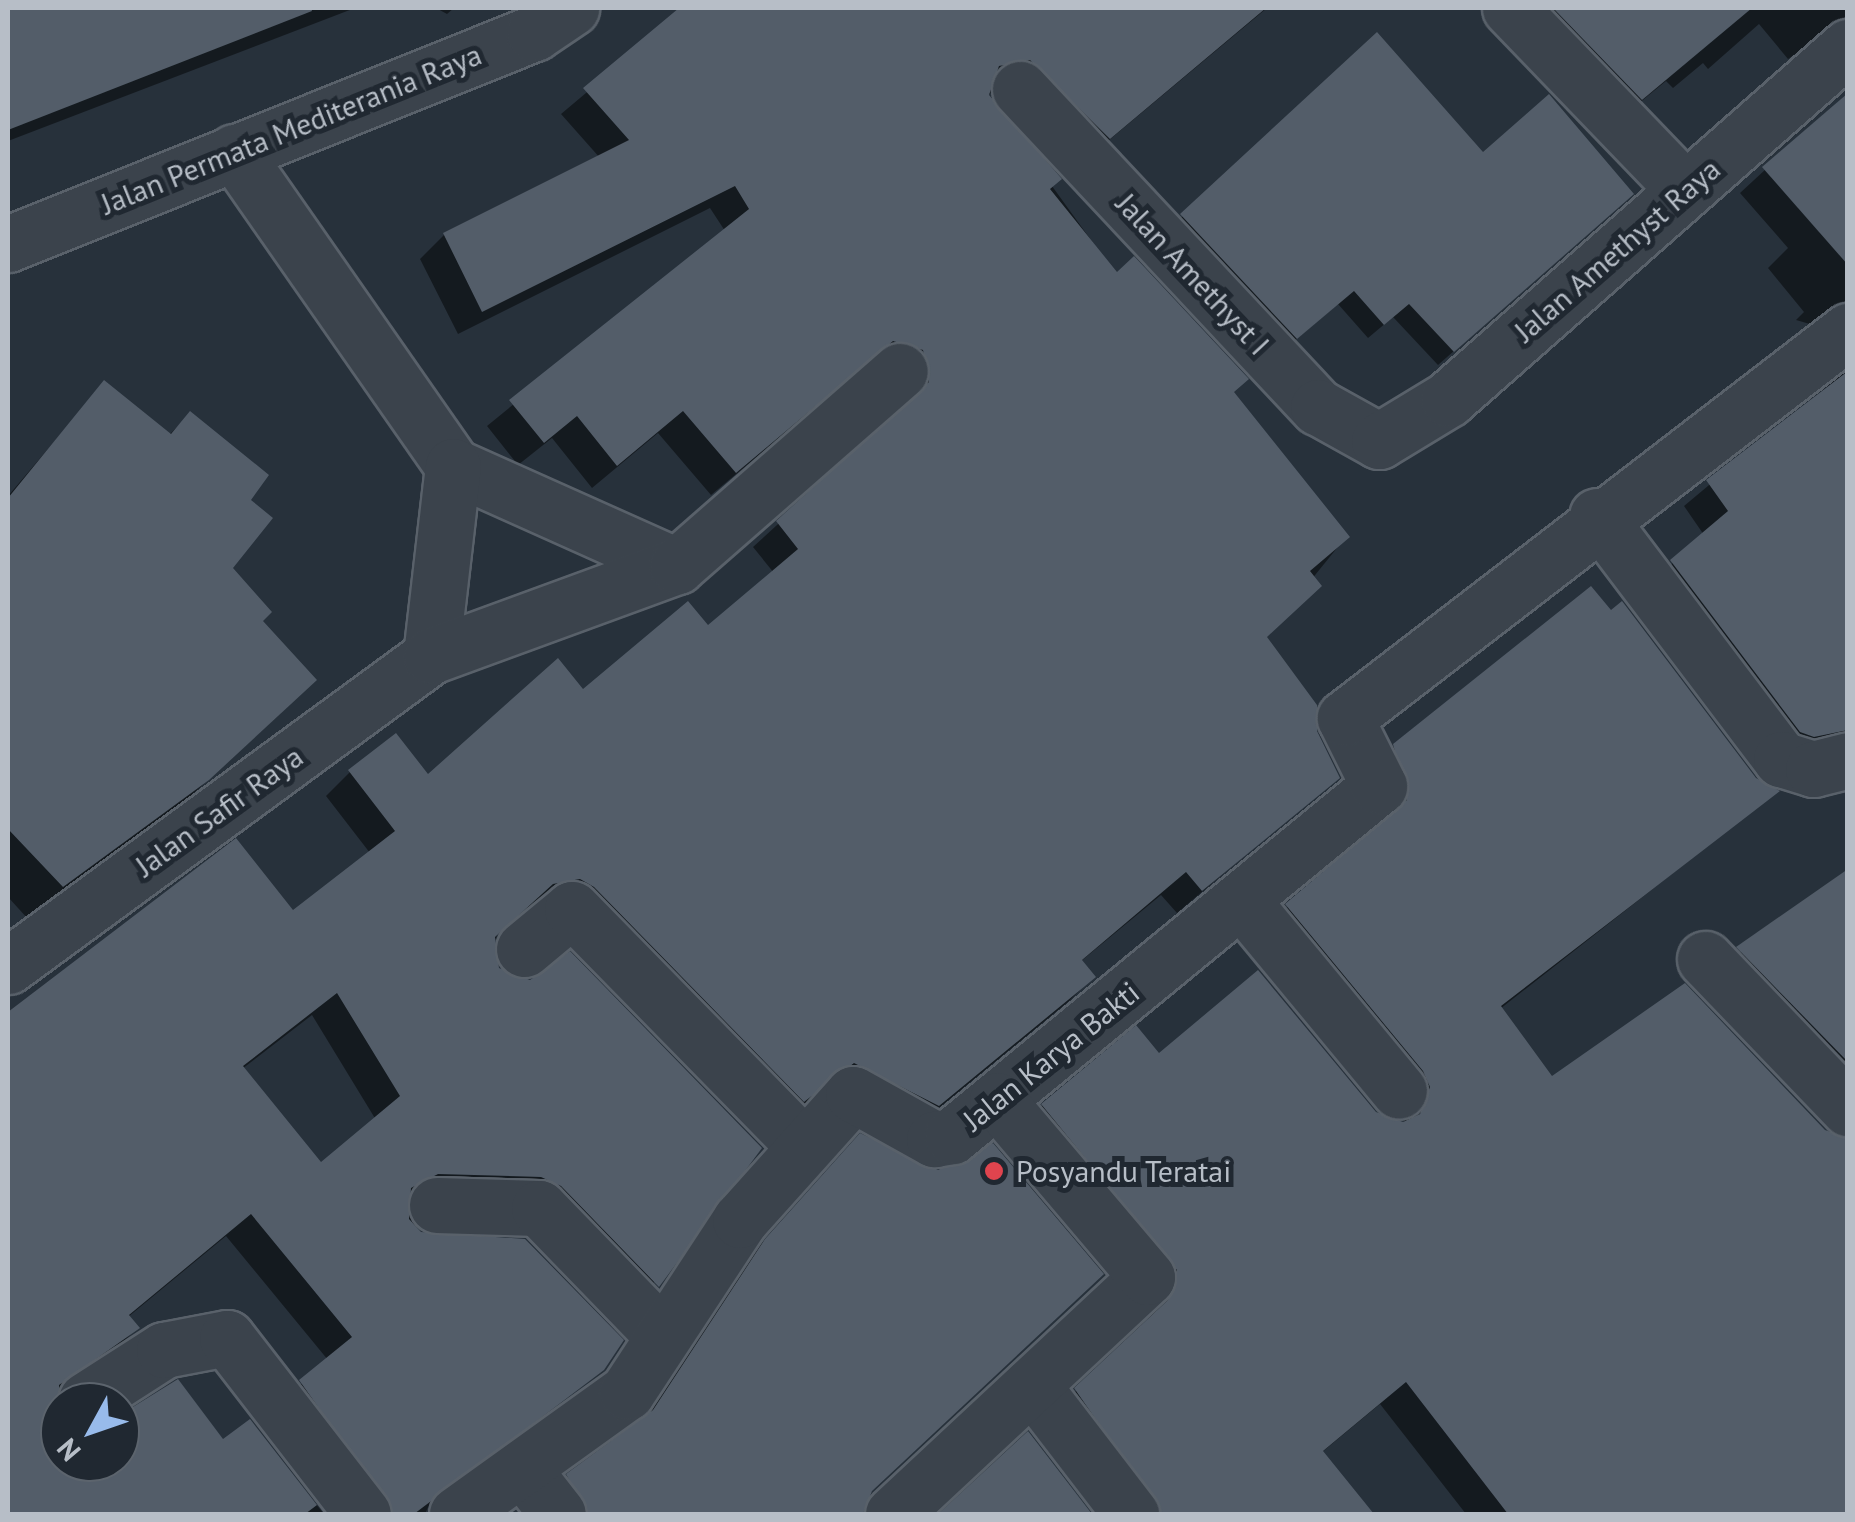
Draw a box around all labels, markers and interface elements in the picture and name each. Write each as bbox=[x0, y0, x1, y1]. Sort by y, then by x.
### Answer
street label: Jalan Permata Mediterania Raya bbox=[96, 36, 486, 222]
street label: Jalan Amethyst Raya bbox=[1507, 151, 1727, 349]
street label: Jalan Amethyst I bbox=[1109, 185, 1277, 363]
street label: Jalan Safir Raya bbox=[128, 738, 310, 884]
street label: Jalan Karya Bakti bbox=[956, 974, 1146, 1138]
place label: Posyandu Teratai bbox=[1016, 1153, 1232, 1189]
marker: Posyandu Teratai bbox=[981, 1158, 1007, 1184]
north arrow bbox=[40, 1382, 140, 1482]
text: N bbox=[48, 1431, 88, 1469]

